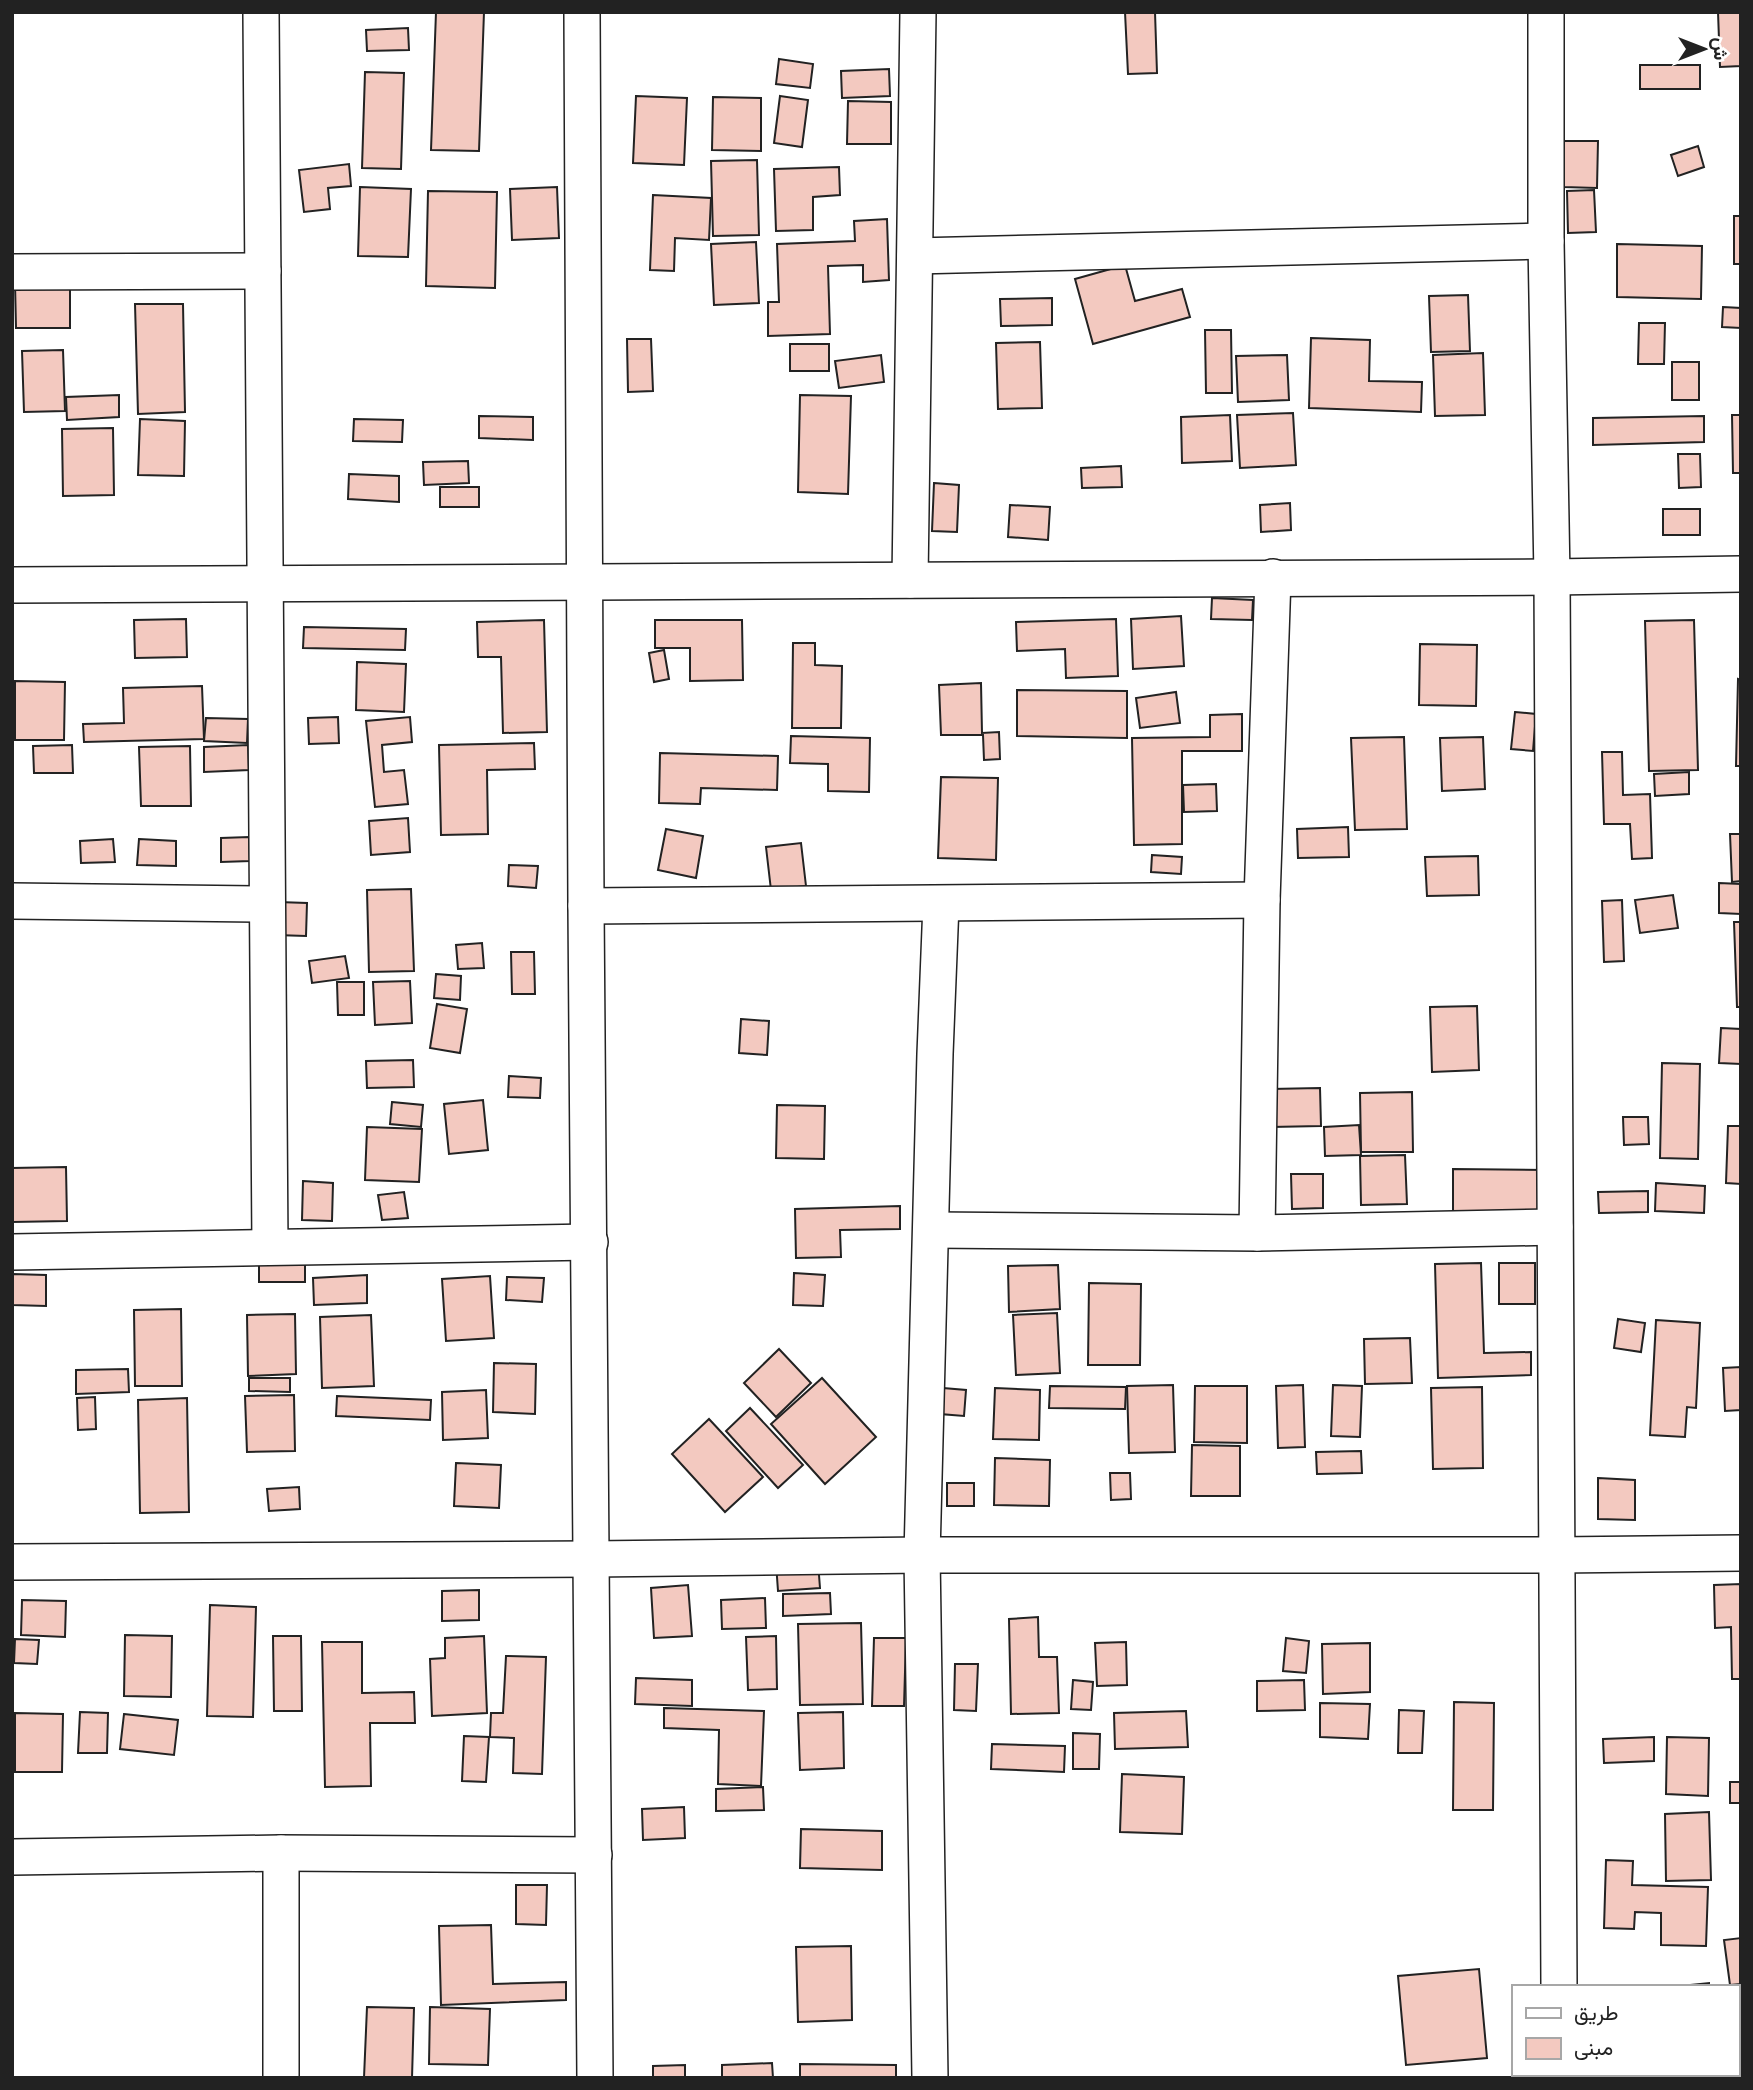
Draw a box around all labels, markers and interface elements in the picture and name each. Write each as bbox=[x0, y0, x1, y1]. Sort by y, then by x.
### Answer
north arrow bbox=[1669, 14, 1739, 84]
text: ش bbox=[1709, 38, 1732, 61]
legend bbox=[1512, 1985, 1739, 2076]
text: طريق bbox=[1574, 2000, 1619, 2026]
text: مبنى bbox=[1574, 2035, 1613, 2061]

